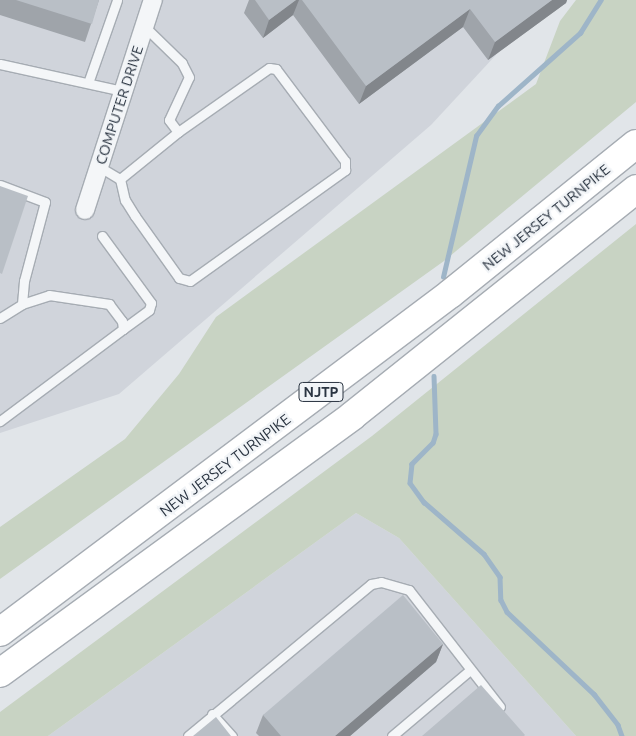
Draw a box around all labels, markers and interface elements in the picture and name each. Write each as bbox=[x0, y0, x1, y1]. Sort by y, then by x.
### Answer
street label: COMPUTER DRIVE bbox=[91, 43, 147, 167]
street label: NEW JERSEY TURNPIKE bbox=[479, 160, 613, 274]
road number: NJTP bbox=[298, 381, 344, 404]
street label: NEW JERSEY TURNPIKE bbox=[156, 410, 294, 520]

